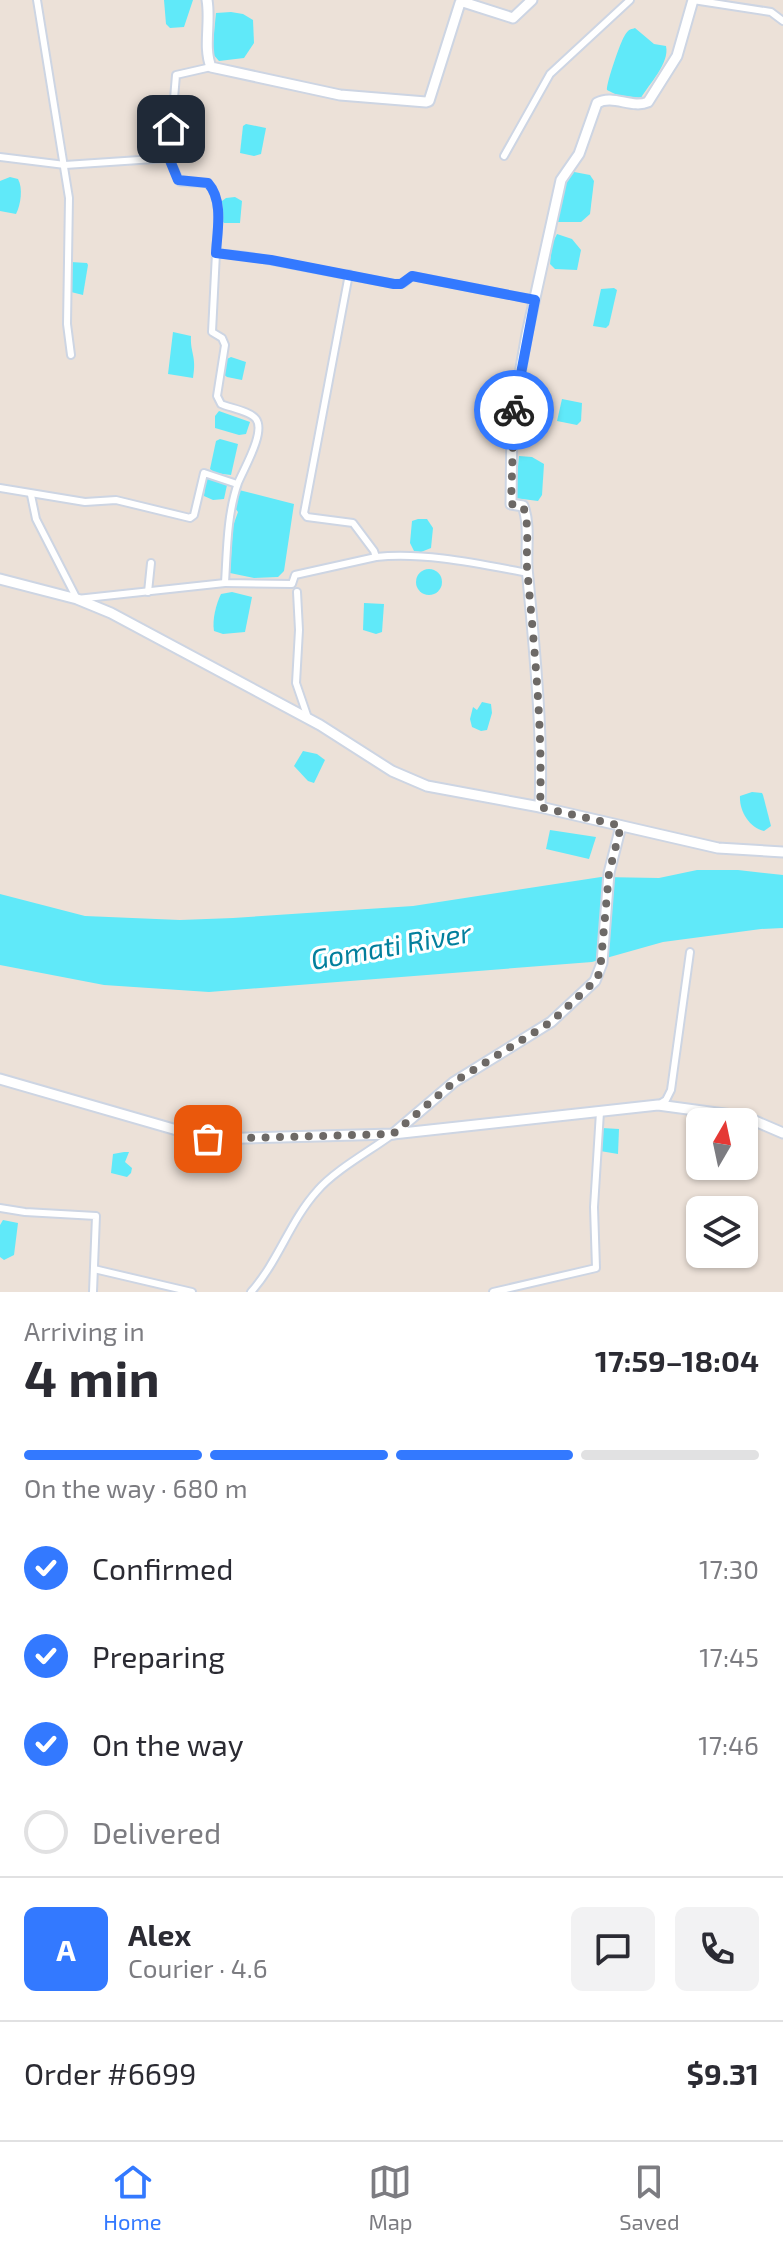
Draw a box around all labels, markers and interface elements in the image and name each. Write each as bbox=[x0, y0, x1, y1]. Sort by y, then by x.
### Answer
pin bbox=[137, 95, 205, 163]
icon: home bbox=[149, 107, 193, 151]
courier bbox=[474, 370, 554, 450]
icon: bike bbox=[492, 388, 536, 432]
water label: Gomati River bbox=[308, 914, 475, 976]
pin bbox=[174, 1105, 242, 1173]
north arrow bbox=[686, 1108, 758, 1180]
map controls bbox=[686, 1108, 758, 1268]
icon: bag bbox=[186, 1117, 230, 1161]
button: layers bbox=[686, 1196, 758, 1268]
text: Arriving in bbox=[24, 1315, 145, 1346]
text: 17:59–18:04 bbox=[595, 1342, 759, 1378]
text: 4 min bbox=[24, 1345, 160, 1407]
text: On the way · 680 m bbox=[24, 1472, 248, 1503]
icon: check bbox=[24, 1546, 68, 1590]
text: Confirmed bbox=[92, 1550, 233, 1586]
text: 17:30 bbox=[699, 1553, 759, 1584]
icon: check bbox=[24, 1634, 68, 1678]
text: Preparing bbox=[92, 1638, 225, 1674]
text: 17:45 bbox=[699, 1641, 759, 1672]
icon: check bbox=[24, 1722, 68, 1766]
text: On the way bbox=[92, 1726, 244, 1762]
text: 17:46 bbox=[698, 1729, 759, 1760]
text: Delivered bbox=[92, 1814, 221, 1850]
button: chat bbox=[571, 1907, 655, 1991]
button: phone bbox=[675, 1907, 759, 1991]
text: Alex bbox=[128, 1916, 191, 1952]
text: A bbox=[56, 1931, 76, 1967]
text: Courier · 4.6 bbox=[128, 1952, 268, 1983]
text: Order #6699 bbox=[24, 2055, 196, 2091]
text: $9.31 bbox=[687, 2055, 759, 2091]
tab: Home bbox=[103, 2160, 162, 2234]
tab: Map bbox=[368, 2160, 413, 2234]
tab: Saved bbox=[619, 2160, 680, 2234]

